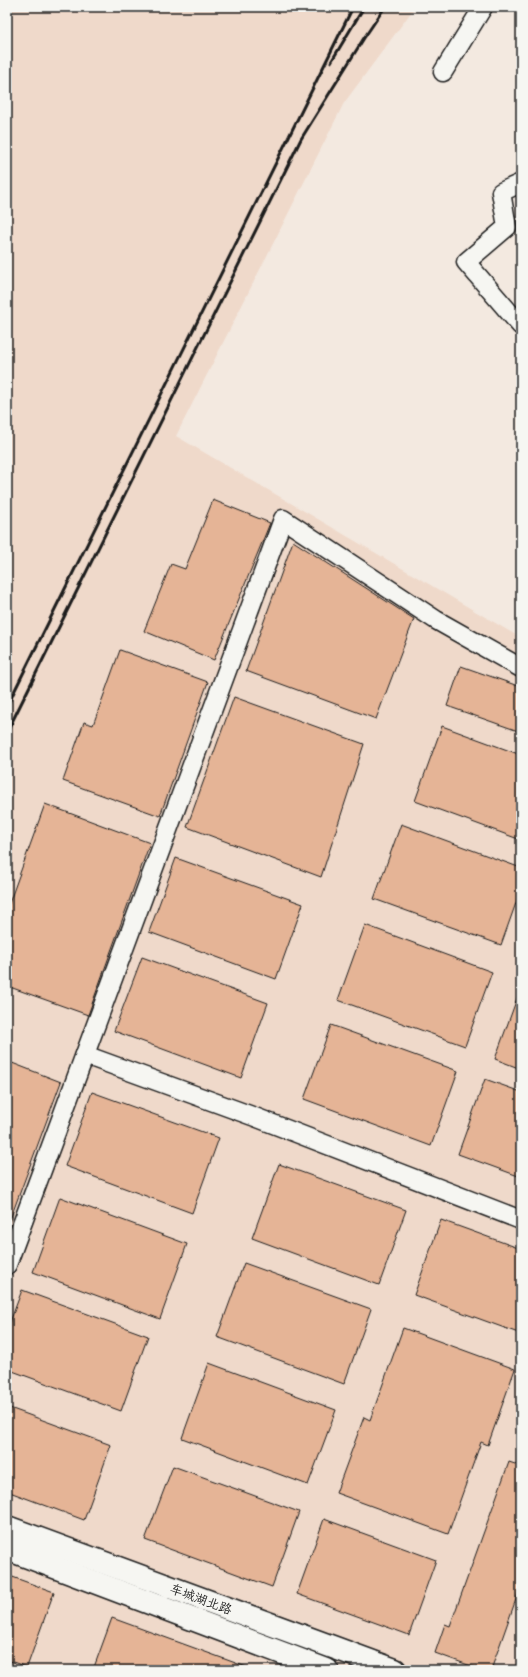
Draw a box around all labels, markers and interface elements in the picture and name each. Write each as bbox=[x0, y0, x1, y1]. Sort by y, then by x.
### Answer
street label: 车城湖北路 bbox=[167, 1577, 235, 1621]

